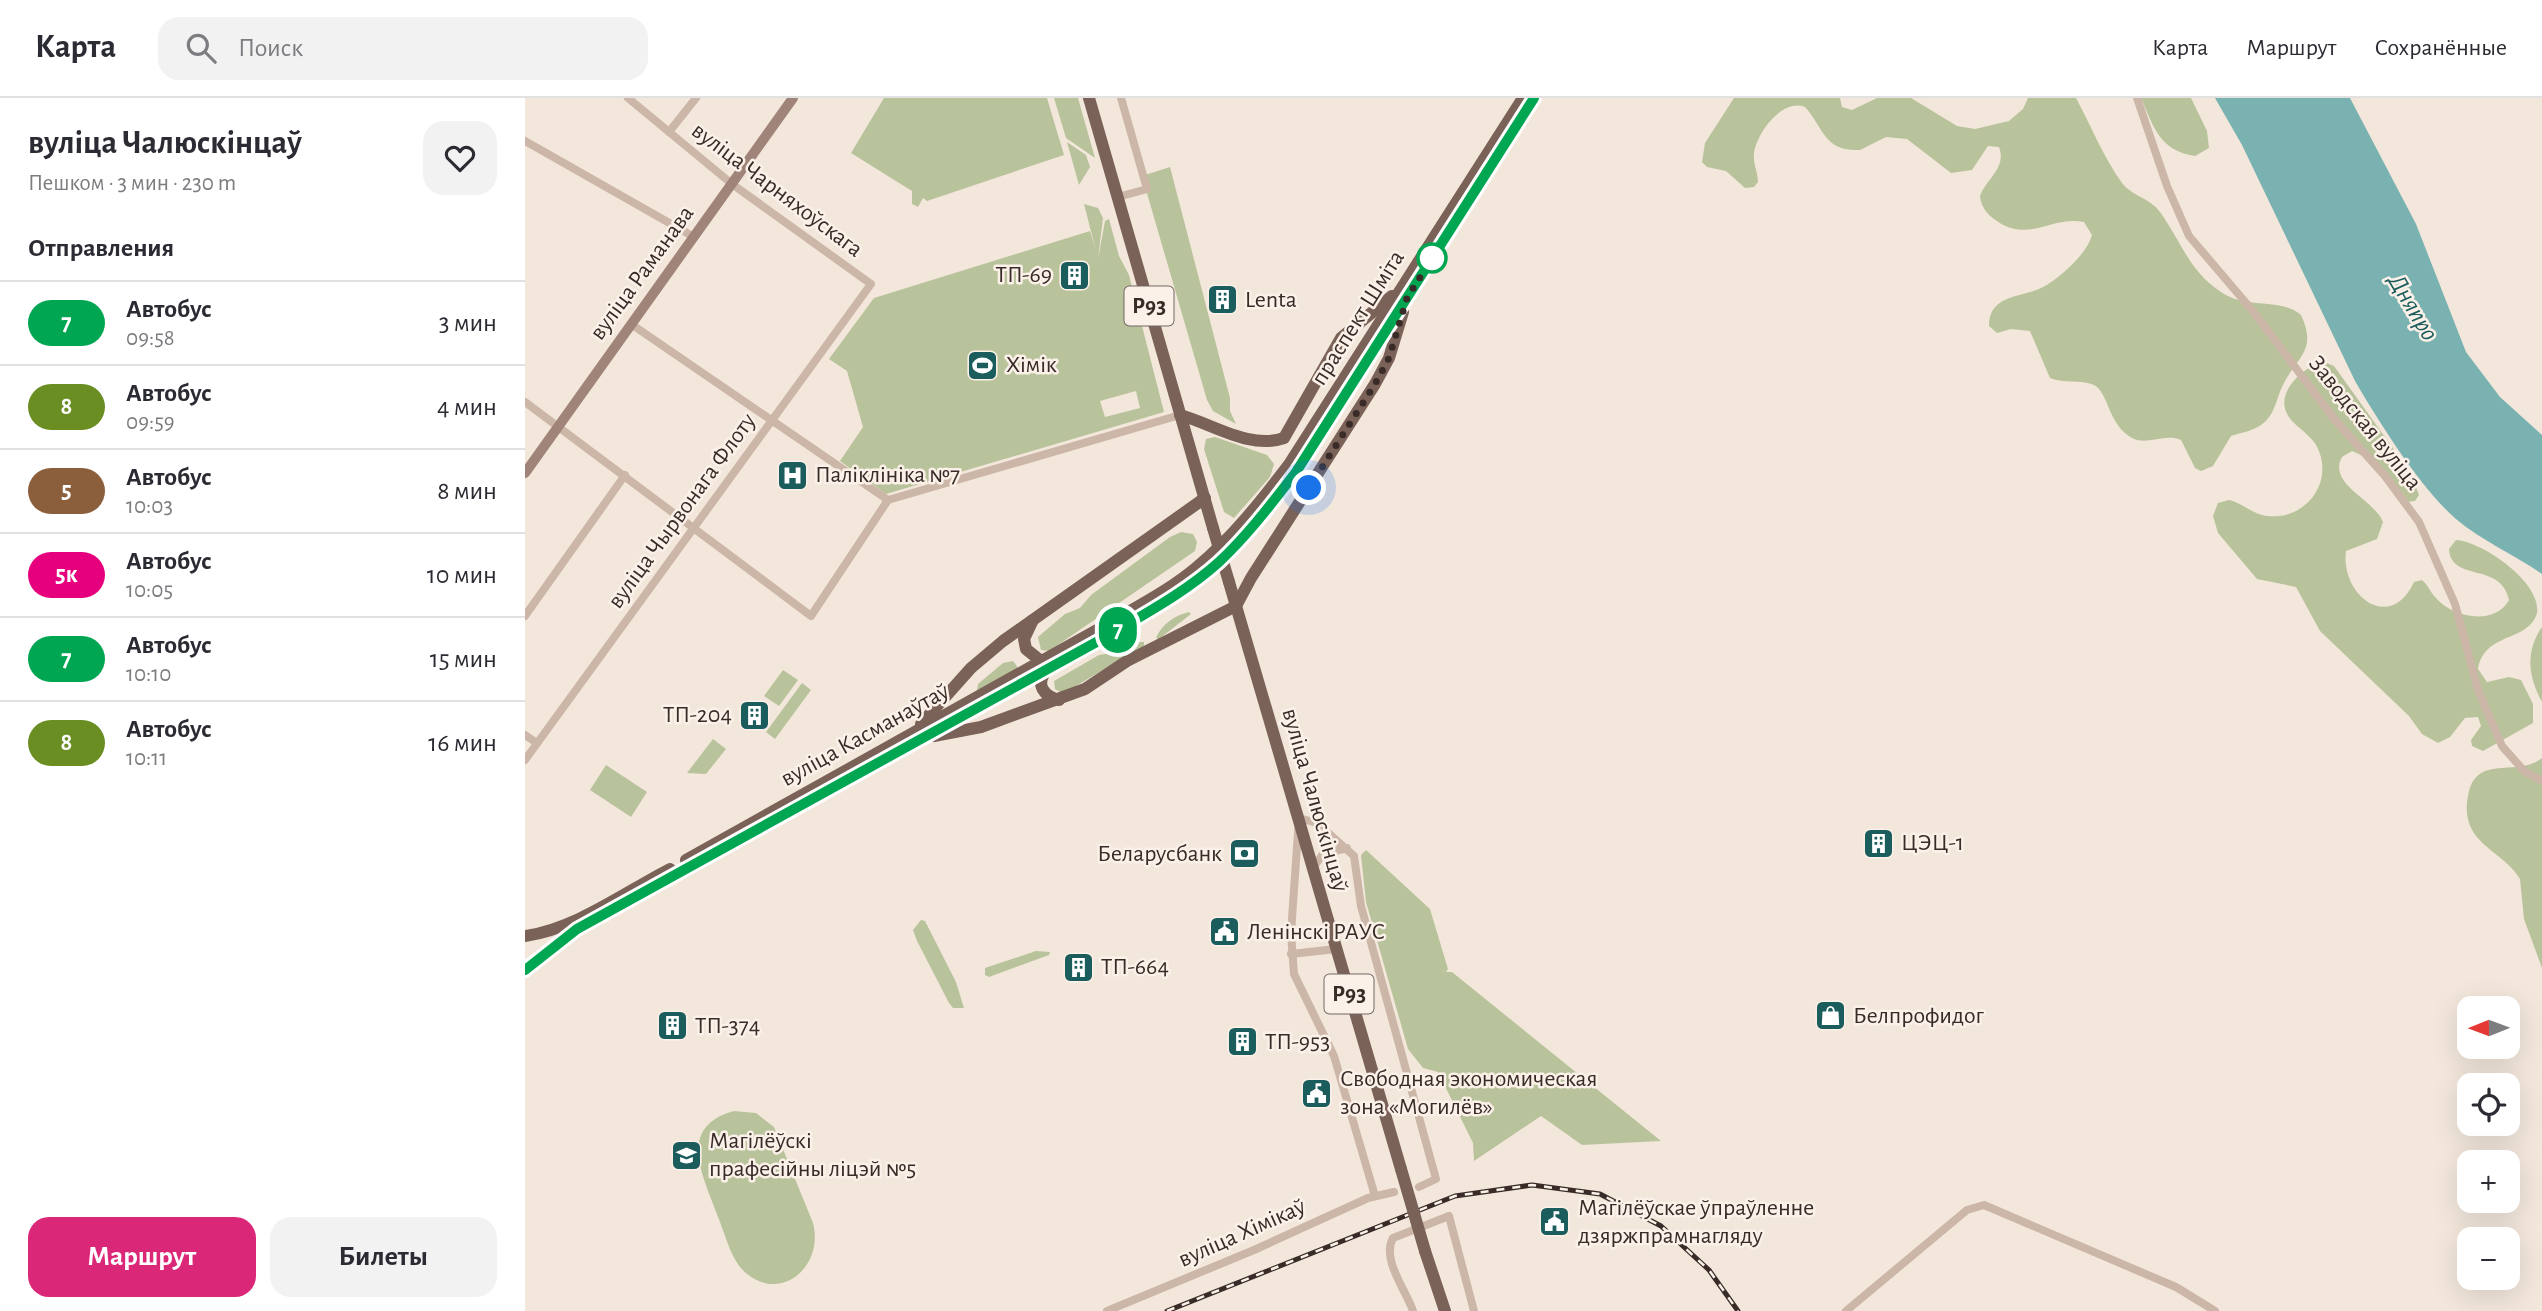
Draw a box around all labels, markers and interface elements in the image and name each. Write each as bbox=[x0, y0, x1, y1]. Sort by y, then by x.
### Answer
search box bbox=[158, 17, 648, 80]
icon: search bbox=[182, 29, 220, 67]
text: Карта bbox=[35, 31, 116, 64]
text: Поиск bbox=[238, 35, 303, 61]
text: Карта bbox=[2152, 36, 2208, 60]
text: Маршрут bbox=[2246, 36, 2336, 60]
text: Сохранённые bbox=[2374, 36, 2507, 60]
street label: вуліца Чарняхоўскага bbox=[687, 118, 867, 262]
button: heart bbox=[423, 121, 497, 195]
text: вуліца Чалюскінцаў bbox=[28, 127, 302, 160]
text: Пешком · 3 мин · 230 m bbox=[28, 172, 236, 195]
street label: вуліца Раманава bbox=[585, 201, 699, 345]
text: Отправления bbox=[28, 235, 174, 261]
unlabelled marker bbox=[1417, 243, 1447, 273]
street label: праспект Шміта bbox=[1307, 246, 1409, 390]
building icon: ТП-69 bbox=[1058, 258, 1092, 292]
place label: ТП-69 bbox=[996, 263, 1052, 287]
water label: Дняпро bbox=[2382, 268, 2443, 345]
building icon: Lenta bbox=[1205, 283, 1239, 317]
road number: Р93 bbox=[1125, 286, 1173, 326]
place label: Lenta bbox=[1245, 288, 1297, 312]
text: Автобус bbox=[126, 296, 212, 322]
text: 3 мин bbox=[439, 310, 497, 336]
text: 7 bbox=[61, 311, 72, 335]
text: 09:58 bbox=[126, 327, 175, 350]
sports icon: Хімік bbox=[966, 348, 1000, 382]
street label: Заводская вуліца bbox=[2304, 351, 2426, 495]
place label: Хімік bbox=[1006, 353, 1057, 377]
text: Автобус bbox=[126, 380, 212, 406]
text: 4 мин bbox=[437, 394, 497, 420]
text: 8 bbox=[61, 395, 72, 419]
street label: вуліца Чырвонага Флоту bbox=[603, 408, 761, 613]
text: 09:59 bbox=[126, 411, 175, 434]
hospital icon: Паліклініка №7 bbox=[775, 458, 809, 492]
place label: Паліклініка №7 bbox=[815, 463, 960, 487]
text: Автобус bbox=[126, 464, 212, 490]
your location bbox=[1291, 470, 1326, 505]
text: 8 мин bbox=[437, 478, 497, 504]
text: 5 bbox=[61, 479, 72, 503]
text: 10:03 bbox=[126, 495, 173, 518]
text: Автобус bbox=[126, 548, 212, 574]
text: 10 мин bbox=[427, 562, 497, 588]
text: 5к bbox=[55, 563, 78, 587]
text: 10:05 bbox=[126, 579, 173, 602]
line badge: 7 bbox=[1095, 607, 1141, 653]
text: 7 bbox=[1113, 618, 1123, 642]
text: Автобус bbox=[126, 632, 212, 658]
text: 15 мин bbox=[430, 646, 497, 672]
text: 7 bbox=[61, 647, 72, 671]
text: 10:10 bbox=[126, 663, 171, 686]
street label: вуліца Касманаўтаў bbox=[777, 679, 954, 791]
building icon: ТП-204 bbox=[738, 698, 772, 732]
place label: ТП-204 bbox=[663, 703, 732, 727]
street label: вуліца Чалюскінцаў bbox=[1277, 706, 1353, 895]
text: Автобус bbox=[126, 716, 212, 742]
text: 16 мин bbox=[428, 730, 497, 756]
text: 8 bbox=[61, 731, 72, 755]
text: 10:11 bbox=[126, 747, 167, 770]
building icon: ЦЭЦ-1 bbox=[1861, 826, 1895, 860]
place label: ЦЭЦ-1 bbox=[1901, 831, 1964, 855]
bank icon: Беларусбанк bbox=[1228, 837, 1262, 871]
place label: Беларусбанк bbox=[1097, 842, 1222, 866]
public building icon: Ленінскі РАУС bbox=[1207, 915, 1241, 949]
place label: Ленінскі РАУС bbox=[1247, 920, 1385, 944]
building icon: ТП-664 bbox=[1061, 950, 1095, 984]
place label: ТП-664 bbox=[1101, 955, 1169, 979]
road number: Р93 bbox=[1325, 974, 1373, 1014]
north arrow bbox=[2457, 996, 2520, 1059]
map controls bbox=[2457, 996, 2520, 1290]
shop icon: Белпрофидог bbox=[1813, 999, 1847, 1033]
place label: Белпрофидог bbox=[1853, 1004, 1984, 1028]
building icon: ТП-374 bbox=[655, 1009, 689, 1043]
place label: ТП-374 bbox=[695, 1014, 760, 1038]
building icon: ТП-953 bbox=[1225, 1025, 1259, 1059]
place label: ТП-953 bbox=[1265, 1030, 1330, 1054]
place label: Свободная экономическая зона «Могилёв» bbox=[1340, 1067, 1597, 1119]
button: locate bbox=[2457, 1073, 2520, 1136]
public building icon: Свободная экономическая зона «Могилёв» bbox=[1300, 1076, 1334, 1110]
place label: Магілёўскі прафесійны ліцэй №5 bbox=[709, 1129, 916, 1181]
school or university icon: Магілёўскі прафесійны ліцэй №5 bbox=[669, 1138, 703, 1172]
button: + bbox=[2457, 1150, 2520, 1213]
street label: вуліца Хімікаў bbox=[1175, 1194, 1310, 1272]
place label: Магілёўскае ўпраўленне дзяржпрамнагляду bbox=[1578, 1196, 1814, 1248]
public building icon: Магілёўскае ўпраўленне дзяржпрамнагляду bbox=[1538, 1205, 1572, 1239]
button: Маршрут bbox=[28, 1217, 256, 1297]
button: Билеты bbox=[270, 1217, 497, 1297]
button: − bbox=[2457, 1227, 2520, 1290]

